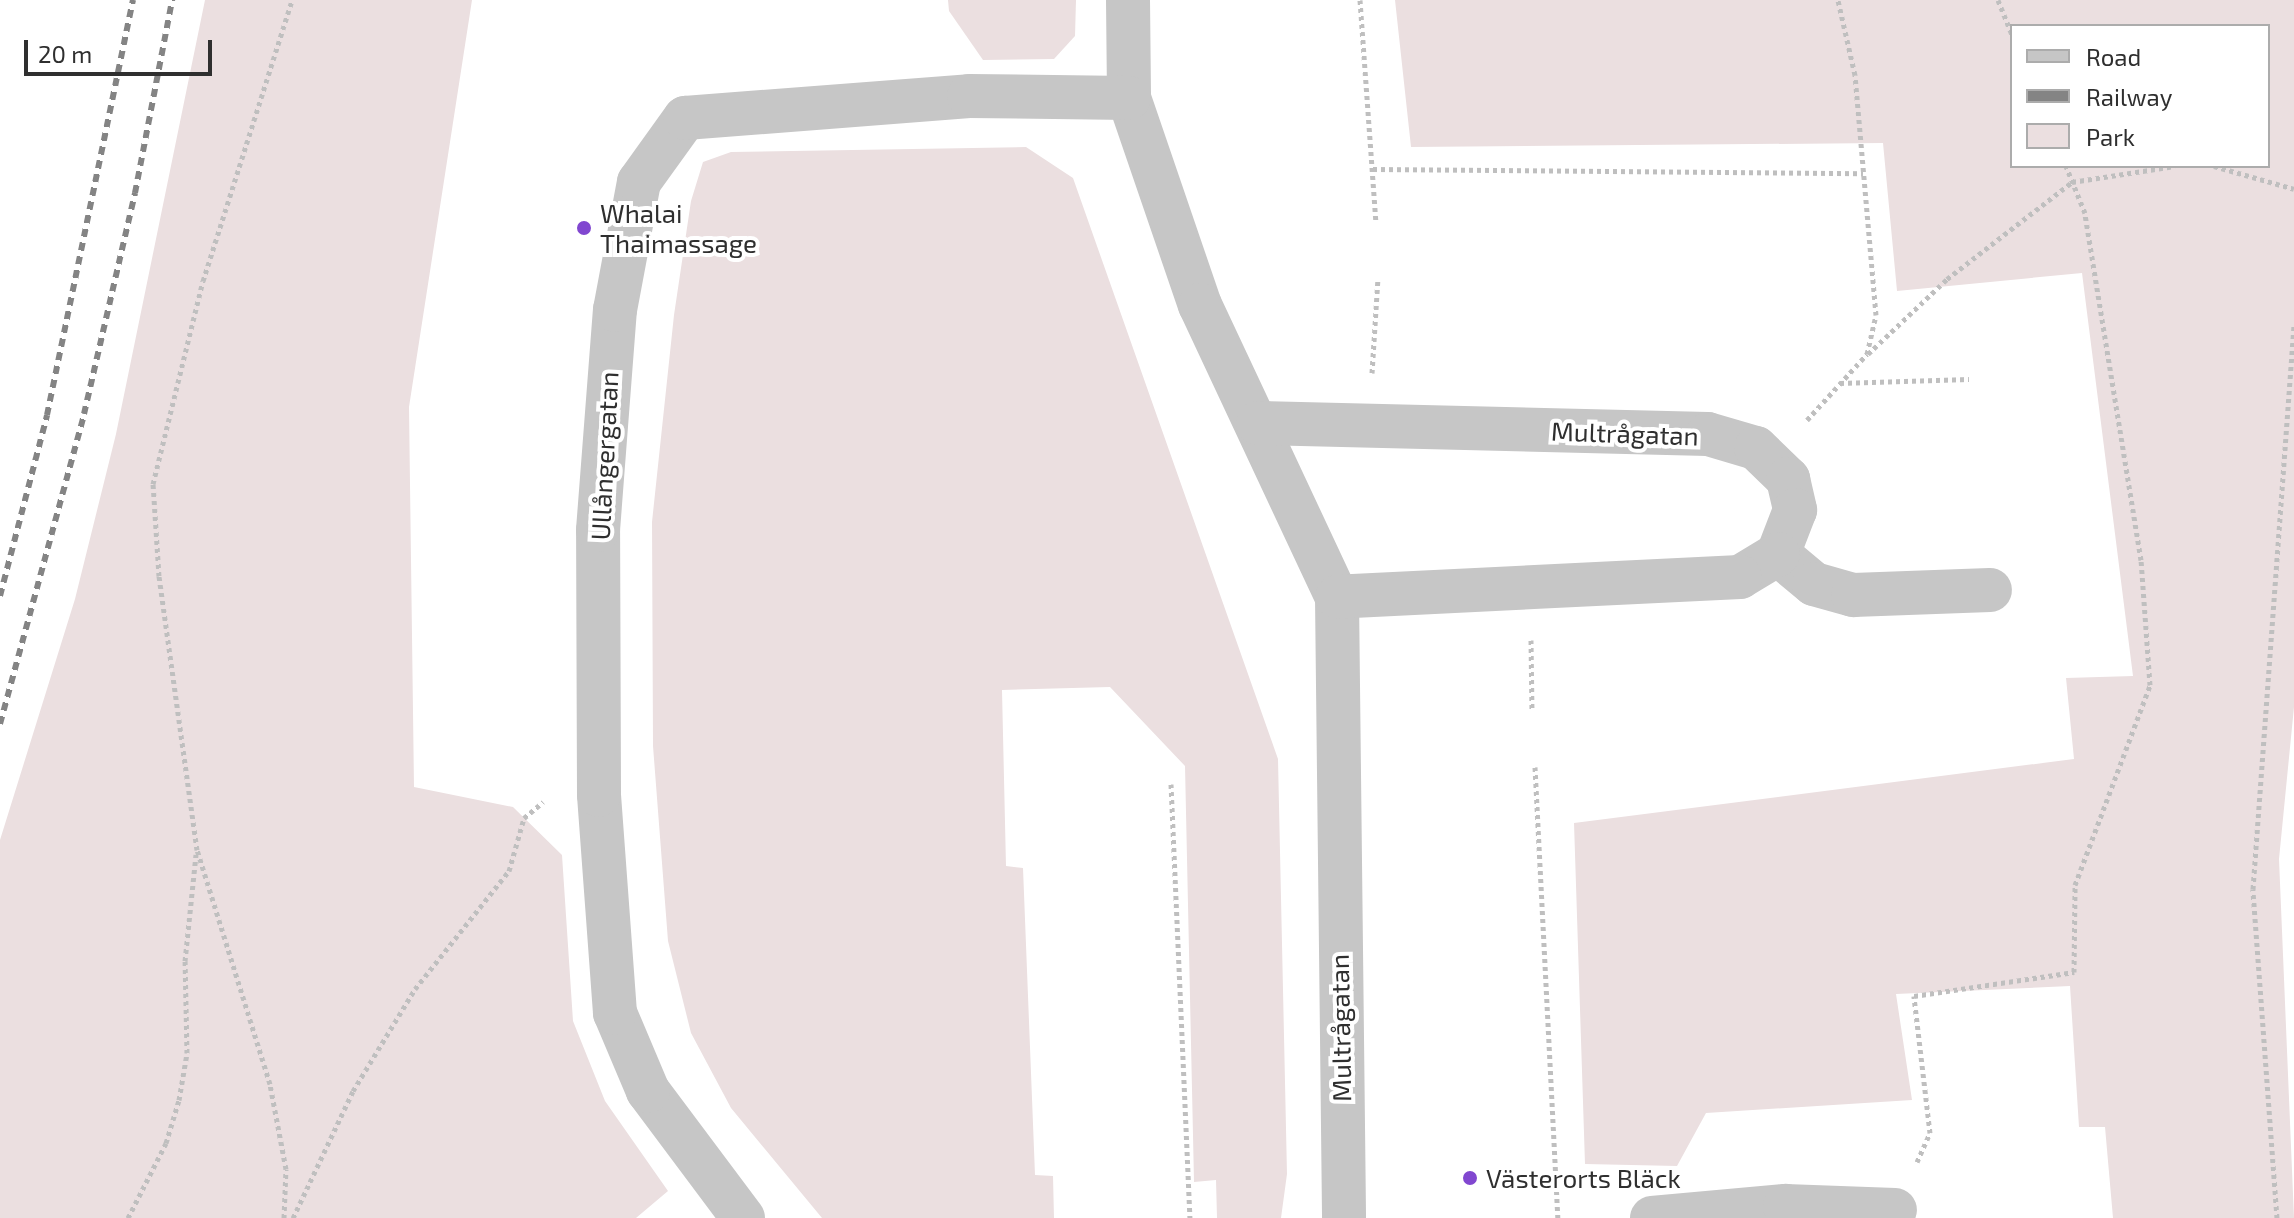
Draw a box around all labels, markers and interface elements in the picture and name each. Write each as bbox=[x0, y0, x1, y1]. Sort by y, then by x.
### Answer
scale bar bbox=[28, 24, 216, 74]
legend bbox=[2010, 24, 2270, 168]
text: 20 m bbox=[38, 39, 92, 68]
text: Road bbox=[2086, 42, 2141, 71]
text: Railway bbox=[2086, 82, 2172, 111]
text: Park bbox=[2086, 122, 2135, 151]
place label: Whalai Thaimassage bbox=[600, 197, 757, 258]
marker: Whalai Thaimassage bbox=[575, 219, 593, 237]
street label: Ullångergatan bbox=[584, 371, 624, 541]
street label: Multrågatan bbox=[1551, 415, 1699, 451]
street label: Multrågatan bbox=[1323, 954, 1357, 1102]
place label: Västerorts Bläck bbox=[1486, 1162, 1681, 1194]
marker: Västerorts Bläck bbox=[1461, 1169, 1479, 1187]

